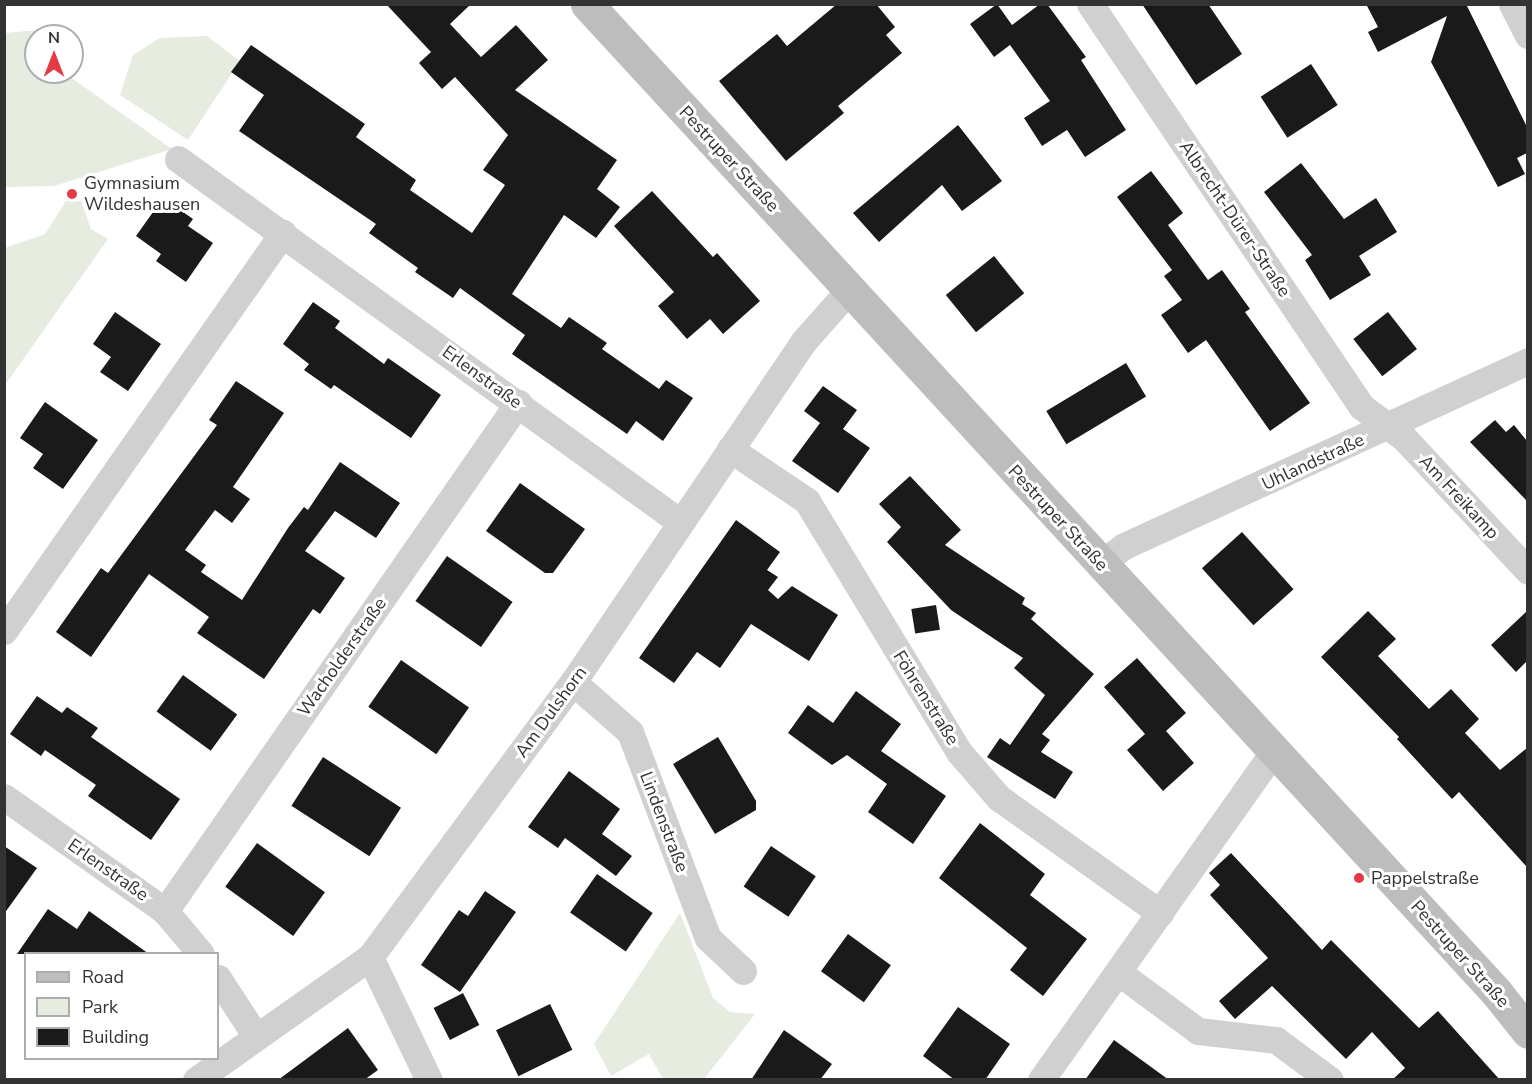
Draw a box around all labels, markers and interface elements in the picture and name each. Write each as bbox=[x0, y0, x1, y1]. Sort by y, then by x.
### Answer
north arrow bbox=[24, 24, 84, 84]
text: N bbox=[48, 27, 60, 49]
street label: Pestruper Straße bbox=[674, 102, 784, 216]
street label: Albrecht-Dürer-Straße bbox=[1175, 137, 1295, 301]
place label: Gymnasium Wildeshausen bbox=[84, 173, 200, 216]
marker: Gymnasium Wildeshausen bbox=[65, 187, 79, 201]
street label: Erlenstraße bbox=[438, 341, 526, 413]
street label: Uhlandstraße bbox=[1258, 429, 1368, 495]
street label: Am Freikamp bbox=[1415, 450, 1503, 544]
street label: Pestruper Straße bbox=[1003, 461, 1113, 575]
street label: Wacholderstraße bbox=[293, 593, 391, 721]
street label: Föhrenstraße bbox=[888, 647, 964, 749]
street label: Am Dulshorn bbox=[511, 662, 591, 762]
street label: Lindenstraße bbox=[635, 769, 693, 875]
street label: Erlenstraße bbox=[64, 834, 152, 906]
place label: Pappelstraße bbox=[1371, 867, 1479, 889]
marker: Pappelstraße bbox=[1352, 871, 1366, 885]
street label: Pestruper Straße bbox=[1406, 896, 1514, 1012]
legend bbox=[24, 952, 219, 1060]
text: Road bbox=[82, 965, 124, 989]
text: Park bbox=[82, 995, 118, 1019]
text: Building bbox=[82, 1025, 149, 1049]

